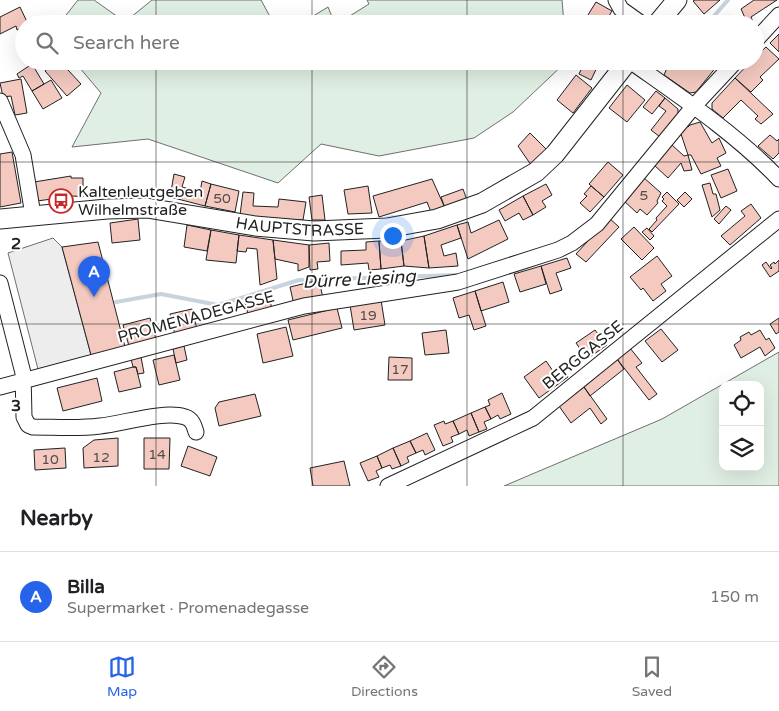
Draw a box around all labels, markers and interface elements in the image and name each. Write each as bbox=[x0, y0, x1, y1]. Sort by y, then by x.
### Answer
search box bbox=[15, 15, 764, 70]
icon: search bbox=[33, 29, 61, 57]
text: Search here bbox=[73, 32, 180, 54]
place label: Kaltenleutgeben Wilhelmstraße bbox=[78, 182, 203, 220]
house number: 5 bbox=[640, 187, 648, 204]
bus stop icon: Kaltenleutgeben Wilhelmstraße bbox=[48, 188, 74, 214]
house number: 50 bbox=[213, 190, 231, 207]
street label: HAUPTSTRASSE bbox=[234, 213, 365, 241]
your location bbox=[380, 223, 406, 249]
text: 2 bbox=[11, 234, 21, 254]
pin: A bbox=[78, 256, 110, 297]
water label: Dürre Liesing bbox=[302, 265, 418, 293]
street label: PROMENADEGASSE bbox=[115, 286, 277, 348]
house number: 19 bbox=[359, 307, 377, 324]
street label: BERGGASSE bbox=[538, 316, 628, 394]
house number: 17 bbox=[391, 361, 409, 378]
map controls bbox=[719, 381, 764, 471]
button: locate bbox=[719, 381, 764, 426]
text: 3 bbox=[11, 396, 21, 416]
button: layers bbox=[719, 426, 764, 471]
house number: 14 bbox=[148, 446, 166, 463]
house number: 12 bbox=[92, 449, 110, 466]
house number: 10 bbox=[41, 451, 59, 468]
text: Nearby bbox=[20, 506, 93, 531]
text: Billa bbox=[67, 576, 105, 598]
text: A bbox=[30, 587, 42, 607]
text: 150 m bbox=[710, 587, 759, 607]
text: Supermarket · Promenadegasse bbox=[67, 598, 309, 618]
tab: Map bbox=[107, 653, 137, 700]
tab: Directions bbox=[351, 653, 418, 700]
tab: Saved bbox=[632, 653, 672, 700]

